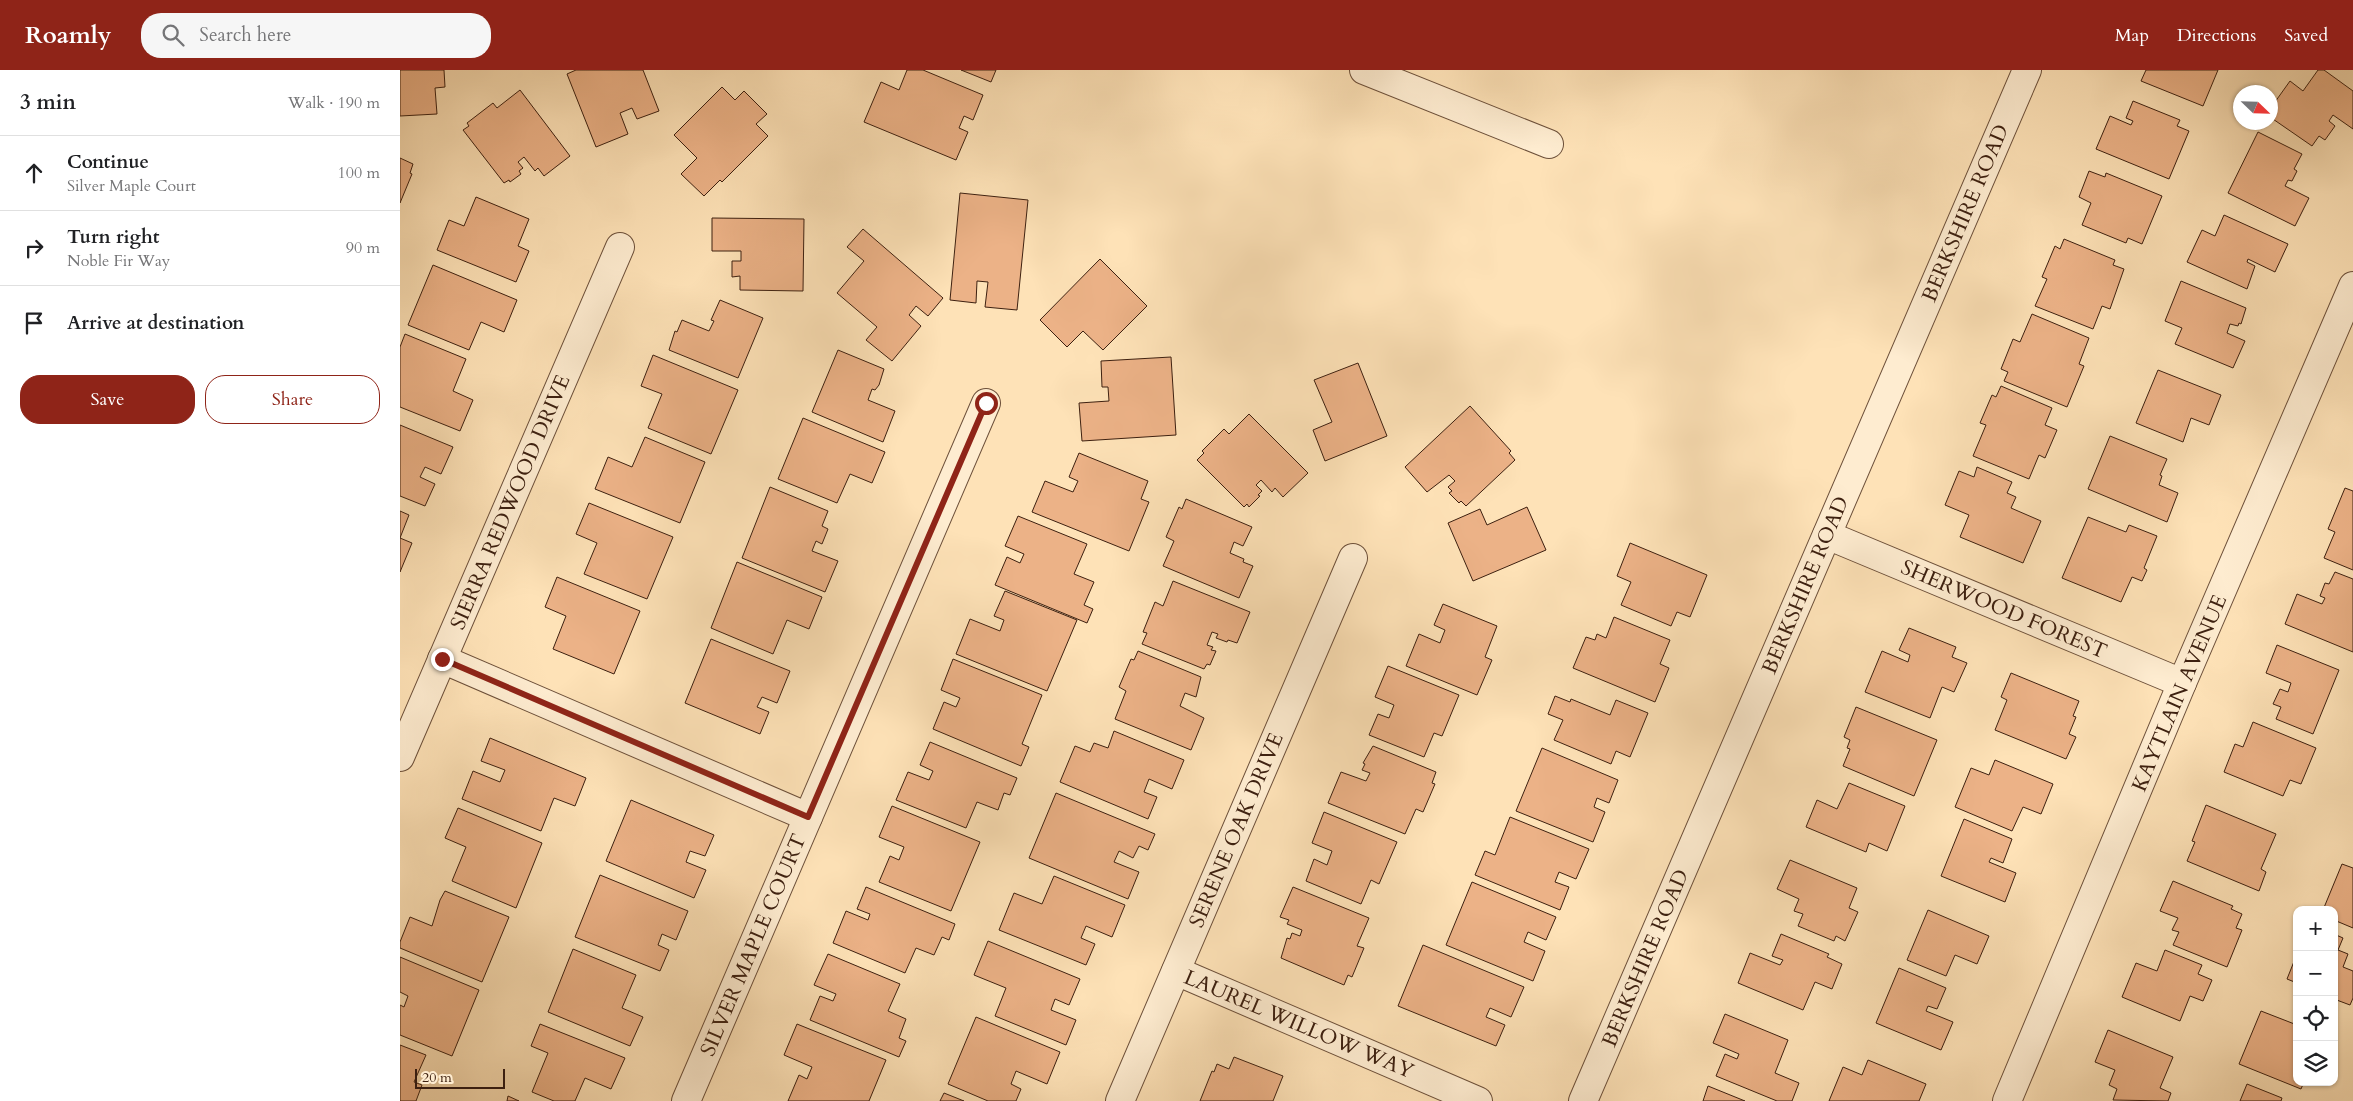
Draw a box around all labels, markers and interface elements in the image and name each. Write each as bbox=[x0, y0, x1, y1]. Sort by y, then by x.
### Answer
search box bbox=[141, 13, 491, 58]
text: Roamly bbox=[25, 19, 111, 52]
icon: search bbox=[159, 21, 187, 49]
text: Search here bbox=[199, 22, 291, 48]
text: Map bbox=[2115, 23, 2149, 48]
text: Directions bbox=[2177, 23, 2256, 48]
text: Saved bbox=[2284, 23, 2328, 48]
north arrow bbox=[2233, 85, 2278, 130]
text: 3 min bbox=[20, 88, 76, 117]
text: Walk · 190 m bbox=[288, 92, 380, 114]
street label: BERKSHIRE ROAD bbox=[1915, 120, 2016, 307]
text: Continue bbox=[67, 149, 149, 175]
icon: ahead bbox=[20, 159, 48, 187]
text: 100 m bbox=[338, 162, 380, 184]
text: Silver Maple Court bbox=[67, 175, 196, 197]
text: Turn right bbox=[67, 224, 159, 250]
icon: right bbox=[20, 234, 48, 262]
text: 90 m bbox=[346, 237, 380, 259]
text: Noble Fir Way bbox=[67, 250, 170, 272]
icon: arrive bbox=[20, 309, 48, 337]
text: Arrive at destination bbox=[67, 310, 244, 336]
street label: SIERRA REDWOOD DRIVE bbox=[444, 370, 577, 634]
button: Save bbox=[20, 375, 195, 424]
button: Share bbox=[205, 375, 380, 424]
route start bbox=[975, 392, 998, 415]
street label: BERKSHIRE ROAD bbox=[1755, 492, 1856, 679]
street label: SHERWOOD FOREST bbox=[1896, 553, 2111, 666]
street label: KAYTLAIN AVENUE bbox=[2125, 590, 2234, 796]
route end bbox=[431, 648, 454, 671]
street label: SERENE OAK DRIVE bbox=[1182, 728, 1291, 932]
street label: SILVER MAPLE COURT bbox=[693, 830, 813, 1061]
street label: BERKSHIRE ROAD bbox=[1595, 865, 1696, 1052]
map controls bbox=[2293, 906, 2338, 1086]
button: + bbox=[2293, 906, 2338, 951]
button: − bbox=[2293, 951, 2338, 996]
street label: LAUREL WILLOW WAY bbox=[1179, 963, 1419, 1086]
button: locate bbox=[2293, 996, 2338, 1041]
button: layers bbox=[2293, 1041, 2338, 1086]
scale bar bbox=[415, 1066, 505, 1089]
text: 20 m bbox=[422, 1068, 452, 1087]

